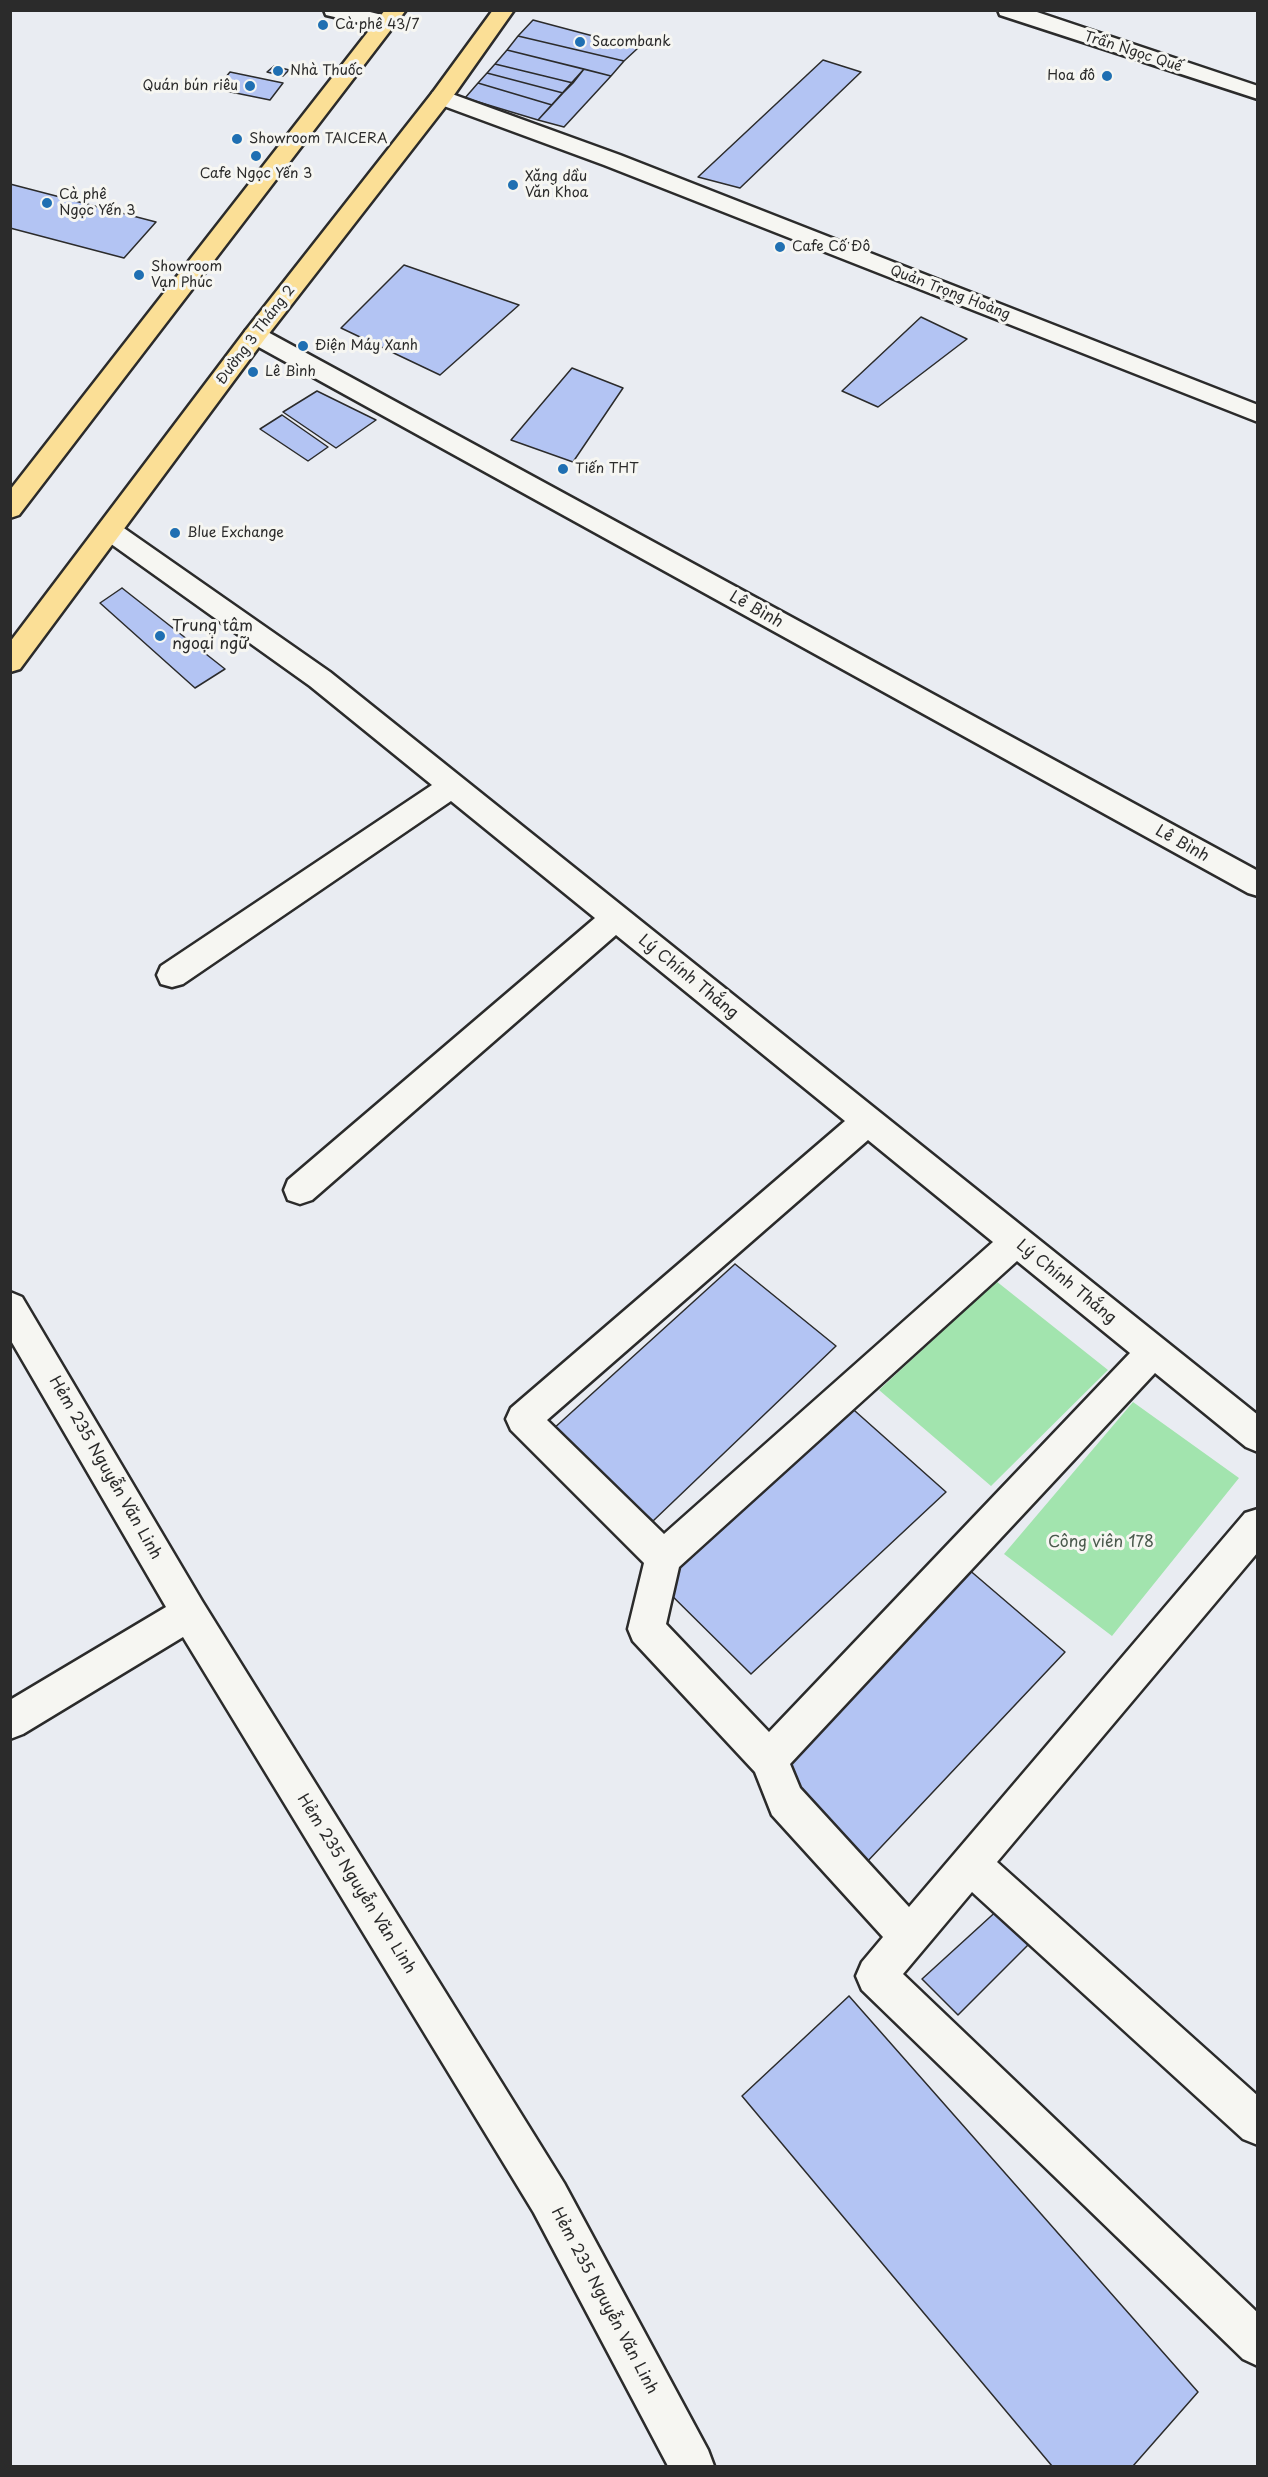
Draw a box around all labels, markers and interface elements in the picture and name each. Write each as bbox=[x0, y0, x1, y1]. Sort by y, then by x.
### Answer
place label: Cà phê 43/7 bbox=[335, 17, 419, 33]
marker: Cà phê 43/7 bbox=[316, 18, 330, 32]
street label: Trần Ngọc Quế bbox=[1082, 28, 1184, 76]
place label: Sacombank bbox=[592, 34, 671, 50]
marker: Sacombank bbox=[573, 35, 587, 49]
place label: Nhà Thuốc bbox=[290, 63, 363, 79]
marker: Nhà Thuốc bbox=[271, 64, 285, 78]
place label: Hoa đô bbox=[1047, 68, 1095, 84]
marker: Hoa đô bbox=[1100, 69, 1114, 83]
place label: Quán bún riêu bbox=[143, 78, 238, 94]
marker: Quán bún riêu bbox=[243, 79, 257, 93]
place label: Showroom TAICERA bbox=[249, 131, 388, 147]
marker: Showroom TAICERA bbox=[230, 132, 244, 146]
marker: Cafe Ngọc Yến 3 bbox=[249, 149, 263, 163]
place label: Cafe Ngọc Yến 3 bbox=[200, 166, 312, 182]
place label: Xăng dầu Văn Khoa bbox=[525, 169, 588, 202]
marker: Xăng dầu Văn Khoa bbox=[506, 178, 520, 192]
place label: Cà phê Ngọc Yến 3 bbox=[59, 187, 135, 220]
marker: Cà phê Ngọc Yến 3 bbox=[40, 196, 54, 210]
place label: Cafe Cố Đô bbox=[792, 239, 870, 255]
marker: Cafe Cố Đô bbox=[773, 240, 787, 254]
place label: Showroom Vạn Phúc bbox=[151, 259, 222, 292]
street label: Quản Trọng Hoàng bbox=[887, 262, 1013, 324]
marker: Showroom Vạn Phúc bbox=[132, 268, 146, 282]
street label: Đường 3 Tháng 2 bbox=[213, 282, 299, 388]
place label: Điện Máy Xanh bbox=[315, 338, 418, 354]
marker: Điện Máy Xanh bbox=[296, 339, 310, 353]
place label: Lê Bình bbox=[265, 364, 316, 380]
marker: Lê Bình bbox=[246, 365, 260, 379]
place label: Tiến THT bbox=[575, 461, 639, 477]
marker: Tiến THT bbox=[556, 462, 570, 476]
place label: Blue Exchange bbox=[187, 525, 284, 541]
marker: Blue Exchange bbox=[168, 526, 182, 540]
street label: Lê Bình bbox=[726, 587, 786, 633]
place label: Trung tâm ngoại ngữ bbox=[172, 617, 253, 655]
marker: Trung tâm ngoại ngữ bbox=[153, 629, 167, 643]
street label: Lê Bình bbox=[1152, 821, 1212, 867]
street label: Lý Chính Thắng bbox=[634, 931, 742, 1023]
street label: Lý Chính Thắng bbox=[1012, 1236, 1120, 1328]
street label: Hẻm 235 Nguyễn Văn Linh bbox=[45, 1373, 165, 1563]
park label: Công viên 178 bbox=[1048, 1533, 1154, 1553]
street label: Hẻm 235 Nguyễn Văn Linh bbox=[293, 1791, 419, 1977]
street label: Hẻm 235 Nguyễn Văn Linh bbox=[547, 2205, 661, 2397]

